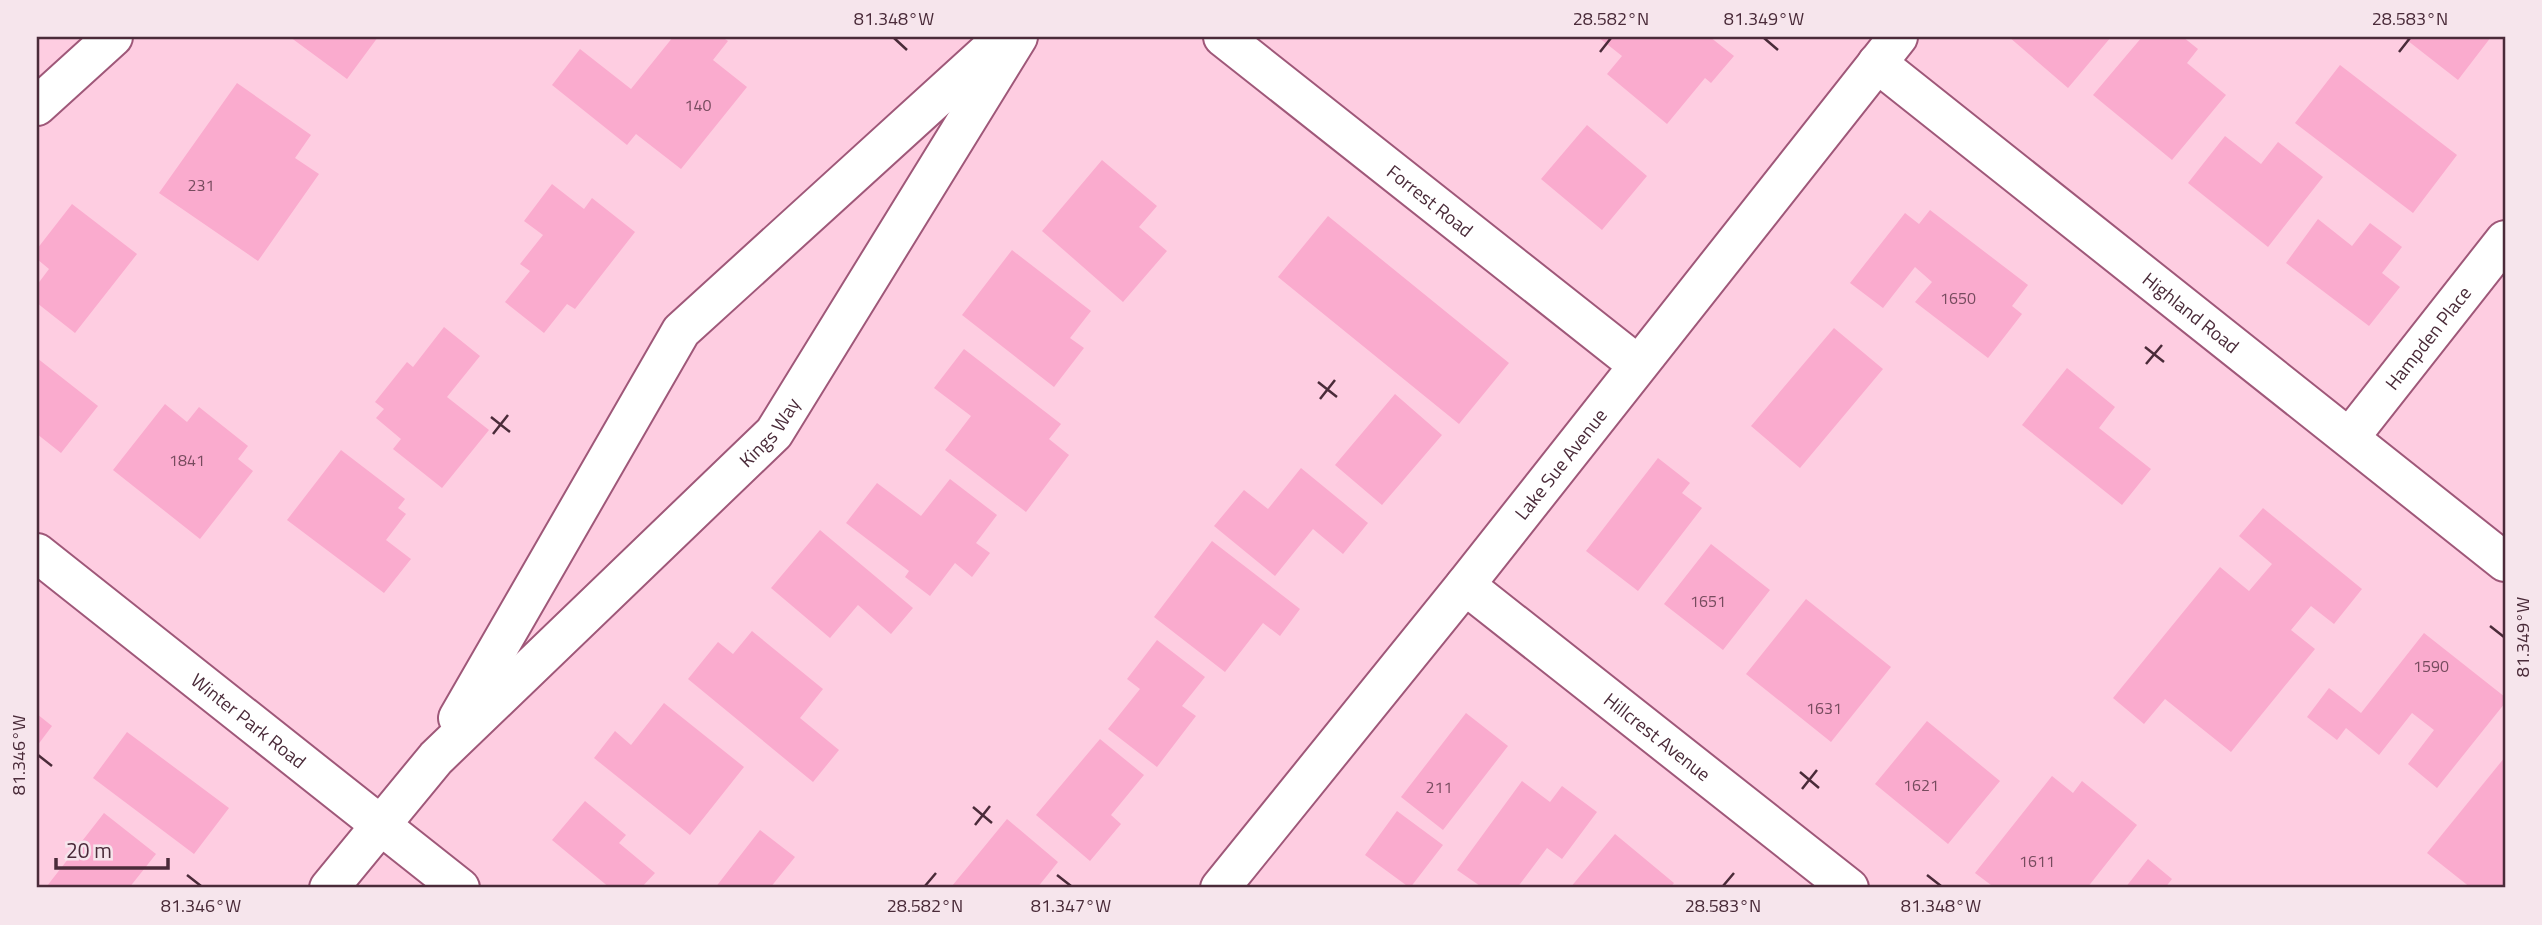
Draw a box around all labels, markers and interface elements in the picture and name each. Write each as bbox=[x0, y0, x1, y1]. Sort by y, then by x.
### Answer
text: 81.348°W bbox=[854, 5, 934, 32]
text: 28.582°N bbox=[1573, 5, 1649, 32]
text: 81.349°W bbox=[1724, 5, 1804, 32]
text: 28.583°N bbox=[2372, 5, 2448, 32]
house number: 140 bbox=[685, 93, 711, 117]
street label: Forrest Road bbox=[1381, 157, 1480, 244]
house number: 231 bbox=[188, 173, 214, 197]
street label: Highland Road bbox=[2137, 264, 2246, 360]
street label: Hampden Place bbox=[2377, 279, 2478, 396]
house number: 1650 bbox=[1940, 286, 1976, 310]
street label: Kings Way bbox=[732, 392, 807, 473]
street label: Lake Sue Avenue bbox=[1507, 402, 1614, 526]
house number: 1841 bbox=[169, 448, 205, 472]
house number: 1651 bbox=[1690, 589, 1726, 613]
text: 81.349°W bbox=[2509, 597, 2536, 677]
house number: 1590 bbox=[2413, 654, 2449, 678]
street label: Winter Park Road bbox=[185, 665, 313, 775]
street label: Hillcrest Avenue bbox=[1598, 685, 1717, 788]
house number: 1631 bbox=[1806, 696, 1842, 720]
text: 81.346°W bbox=[5, 715, 32, 795]
house number: 1621 bbox=[1903, 773, 1939, 797]
house number: 211 bbox=[1426, 775, 1452, 799]
scale bar bbox=[56, 827, 168, 871]
text: 20 m bbox=[66, 834, 112, 866]
house number: 1611 bbox=[2019, 849, 2055, 873]
text: 81.346°W bbox=[161, 892, 241, 919]
text: 28.582°N bbox=[887, 892, 963, 919]
text: 81.347°W bbox=[1031, 892, 1111, 919]
text: 28.583°N bbox=[1685, 892, 1761, 919]
text: 81.348°W bbox=[1901, 892, 1981, 919]

